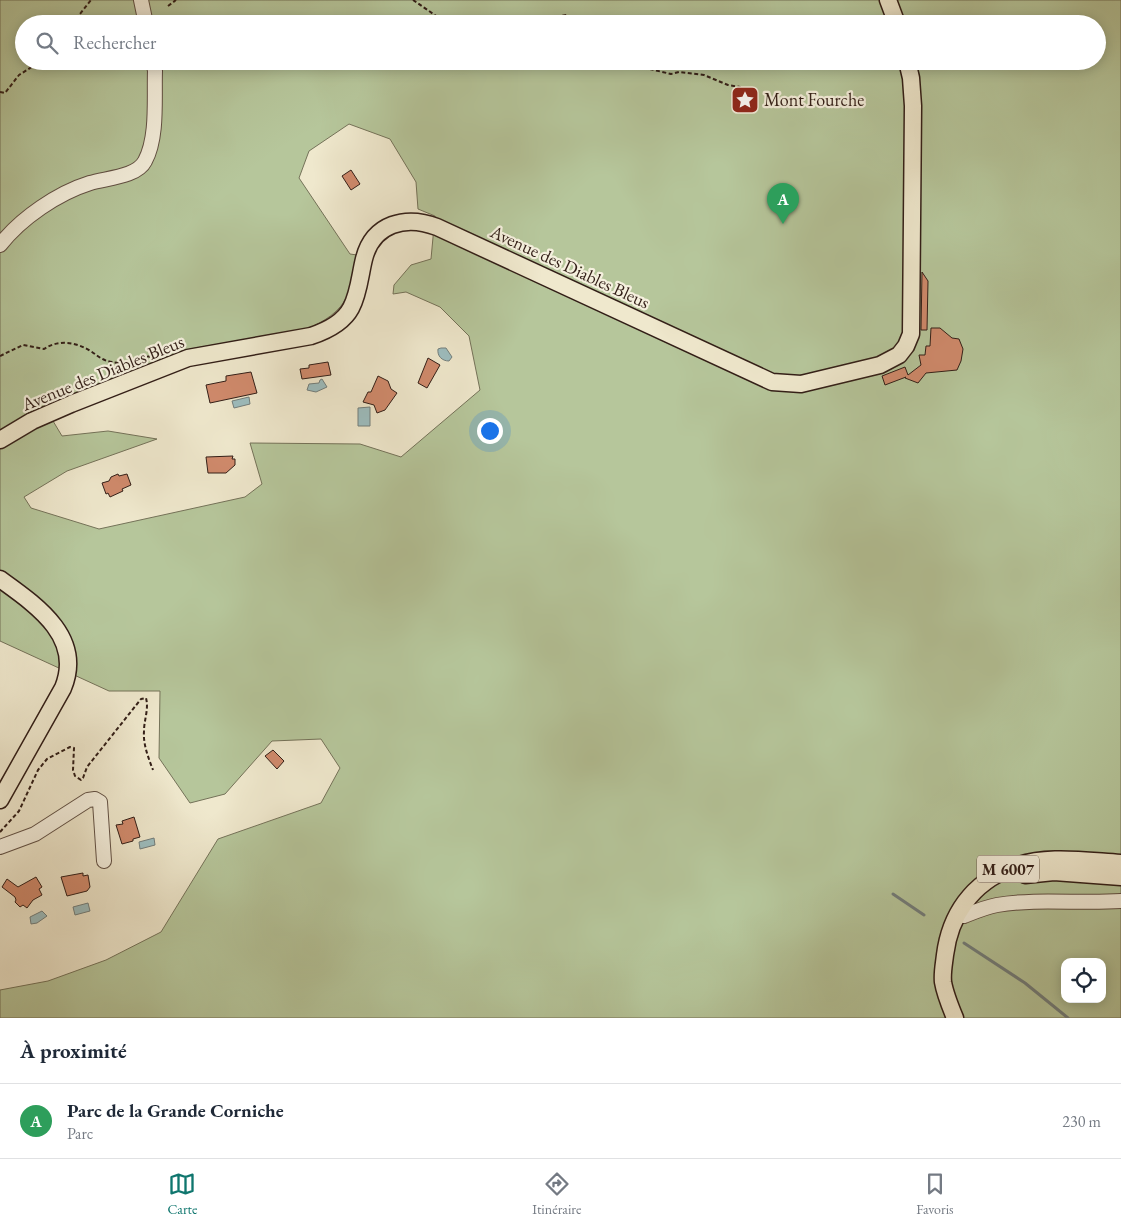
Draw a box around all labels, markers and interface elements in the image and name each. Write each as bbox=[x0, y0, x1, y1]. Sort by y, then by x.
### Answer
search box bbox=[15, 15, 1106, 70]
icon: search bbox=[33, 29, 61, 57]
text: Rechercher bbox=[73, 30, 156, 55]
place icon: Mont Fourche bbox=[730, 85, 760, 115]
place label: Mont Fourche bbox=[764, 88, 864, 111]
pin: A bbox=[767, 183, 799, 224]
street label: Avenue des Diables Bleus bbox=[486, 219, 654, 314]
street label: Avenue des Diables Bleus bbox=[17, 329, 187, 416]
your location bbox=[477, 418, 503, 444]
road number: M 6007 bbox=[977, 856, 1039, 882]
map controls bbox=[1061, 958, 1106, 1003]
button: locate bbox=[1061, 958, 1106, 1003]
text: À proximité bbox=[20, 1037, 127, 1064]
text: Parc de la Grande Corniche bbox=[67, 1098, 284, 1123]
text: A bbox=[30, 1111, 42, 1132]
text: 230 m bbox=[1062, 1111, 1101, 1132]
text: Parc bbox=[67, 1123, 93, 1144]
tab: Carte bbox=[167, 1170, 197, 1218]
tab: Itinéraire bbox=[532, 1170, 581, 1218]
tab: Favoris bbox=[916, 1170, 954, 1218]

